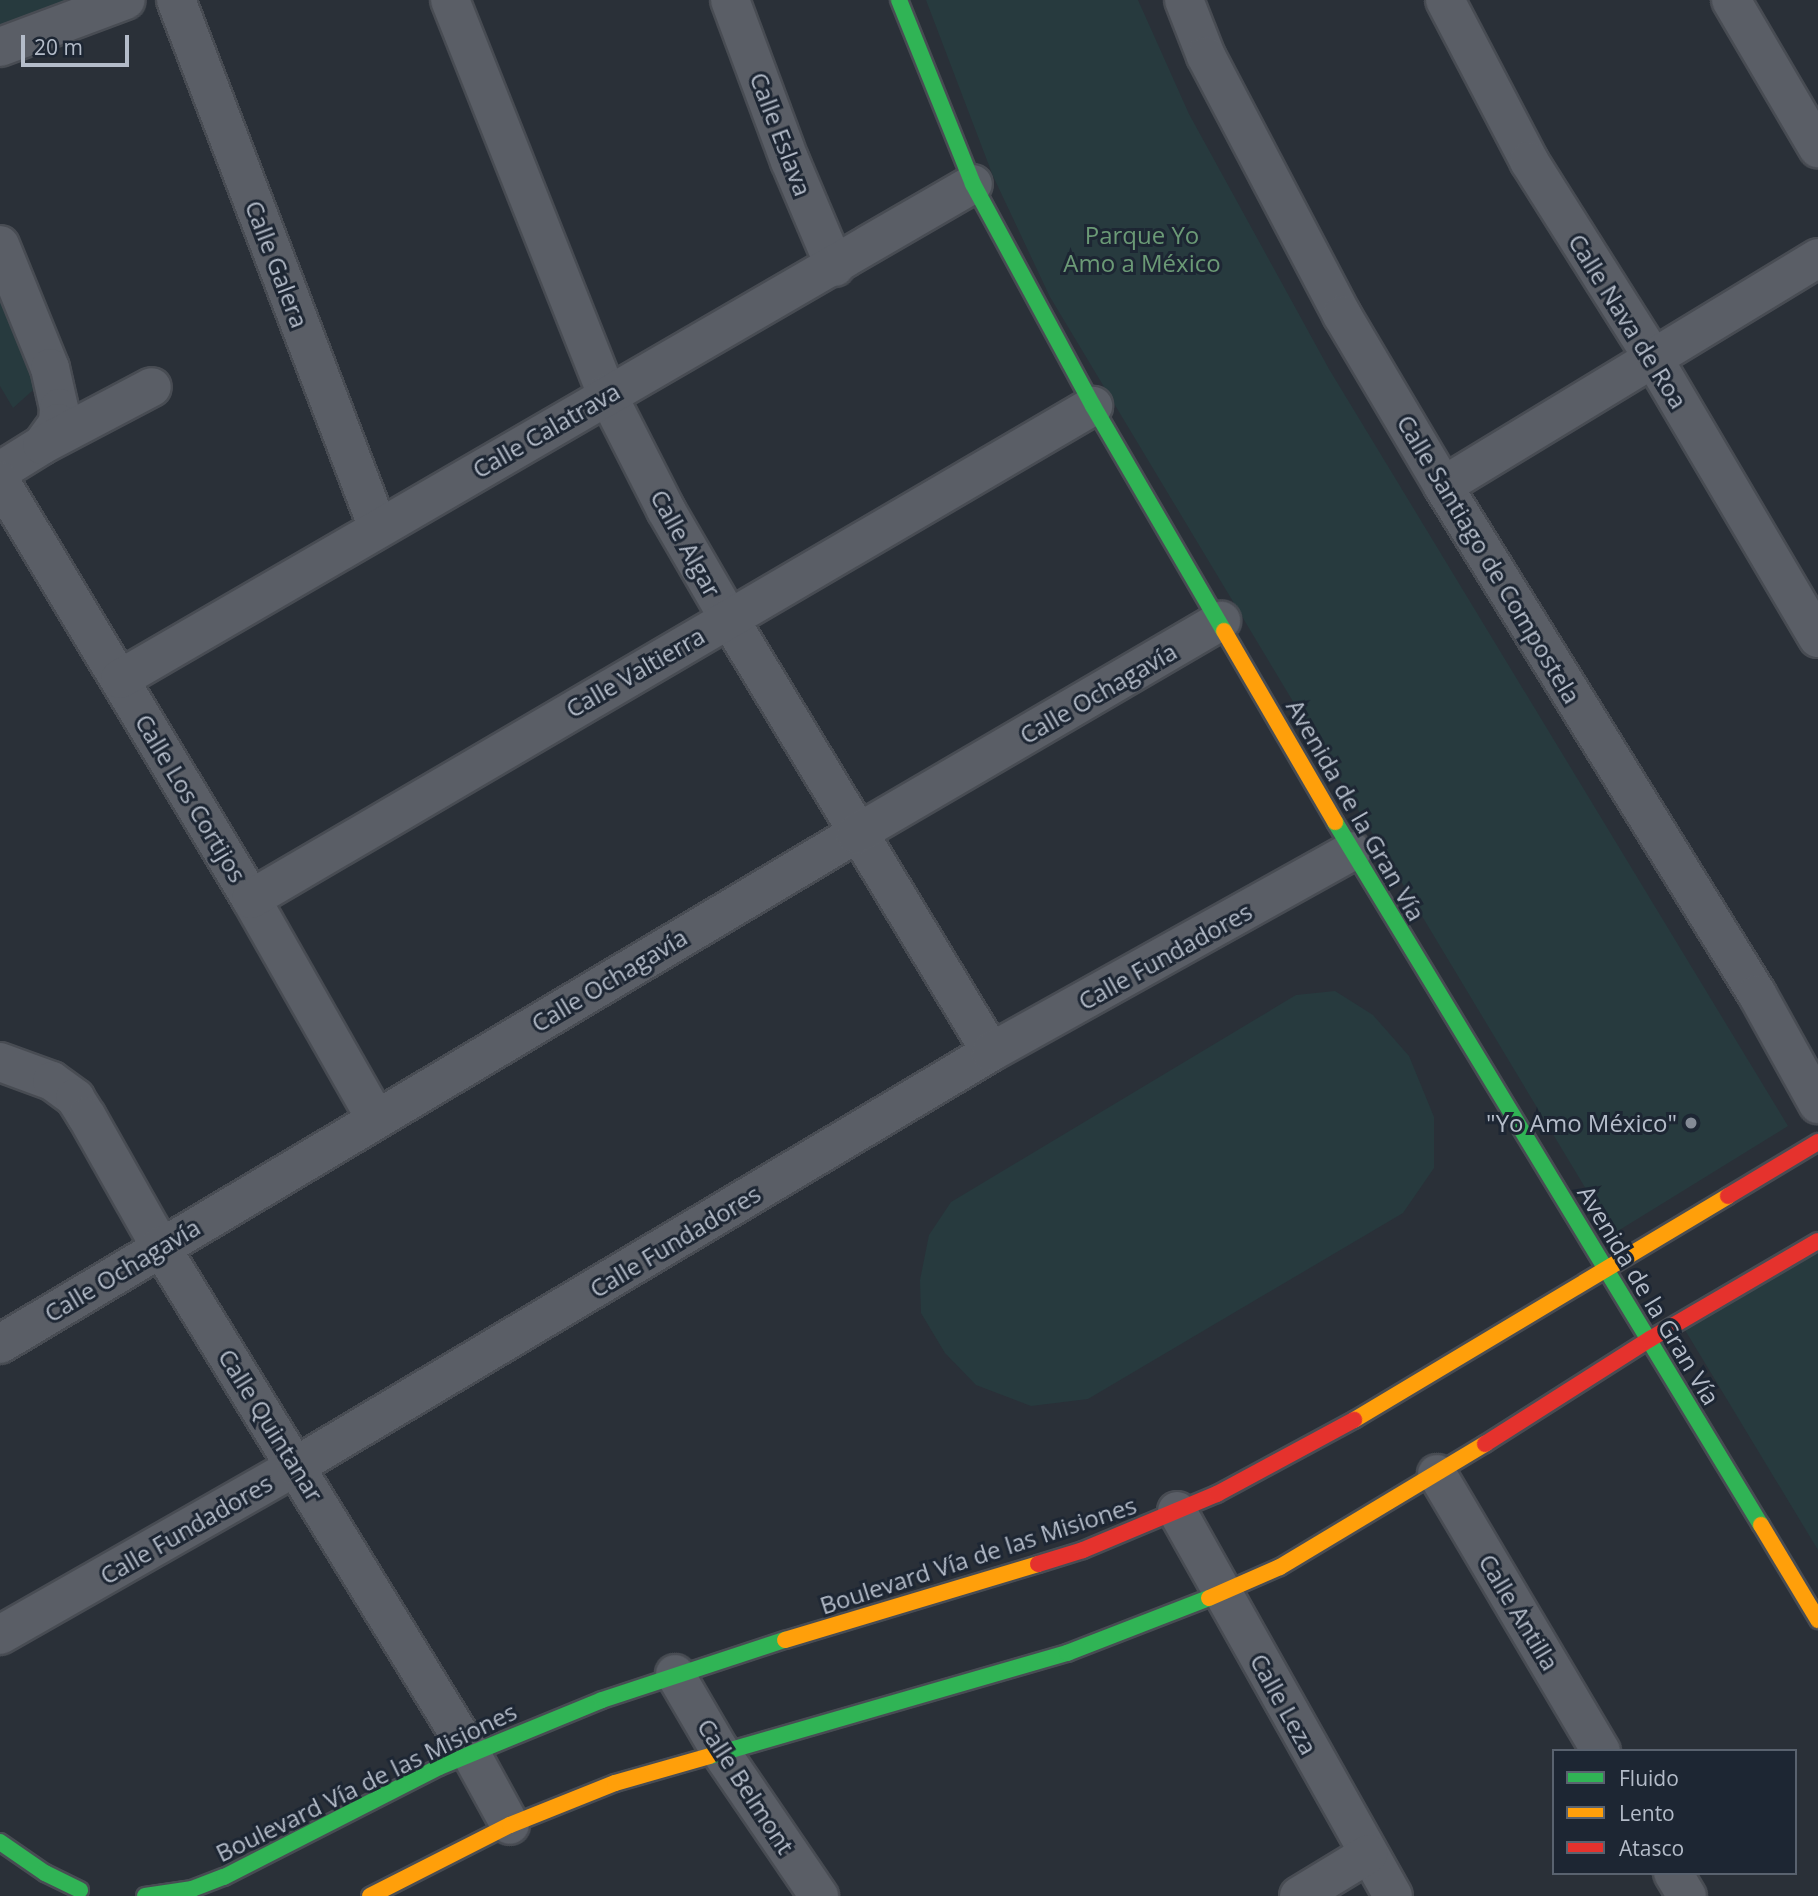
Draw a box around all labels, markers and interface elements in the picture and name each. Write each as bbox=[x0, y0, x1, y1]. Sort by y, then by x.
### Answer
scale bar bbox=[24, 21, 133, 65]
text: 20 m bbox=[34, 33, 83, 61]
street label: Calle Eslava bbox=[744, 68, 818, 200]
street label: Calle Galera bbox=[240, 196, 314, 332]
park label: Parque Yo Amo a México bbox=[1063, 221, 1221, 277]
street label: Calle Nava de Roa bbox=[1563, 228, 1693, 414]
street label: Calle Calatrava bbox=[467, 376, 625, 484]
street label: Calle Santiago de Compostela bbox=[1391, 410, 1587, 708]
street label: Calle Algar bbox=[645, 485, 727, 601]
street label: Calle Valtierra bbox=[561, 621, 709, 723]
street label: Calle Ochagavía bbox=[1014, 636, 1182, 750]
street label: Avenida de la Gran Vía bbox=[1281, 694, 1431, 926]
street label: Calle Los Cortijos bbox=[130, 709, 252, 887]
street label: Calle Fundadores bbox=[1073, 896, 1257, 1016]
street label: Calle Ochagavía bbox=[526, 922, 692, 1038]
place label: "Yo Amo México" bbox=[1486, 1109, 1677, 1137]
marker: "Yo Amo México" bbox=[1683, 1115, 1699, 1131]
street label: Calle Fundadores bbox=[584, 1179, 766, 1303]
street label: Avenida de la Gran Vía bbox=[1572, 1180, 1726, 1410]
street label: Calle Ochagavía bbox=[39, 1212, 205, 1328]
street label: Calle Quintanar bbox=[213, 1344, 329, 1506]
street label: Calle Fundadores bbox=[95, 1468, 277, 1590]
street label: Boulevard Vía de las Misiones bbox=[816, 1490, 1140, 1620]
street label: Calle Antilla bbox=[1473, 1549, 1565, 1675]
street label: Calle Leza bbox=[1245, 1649, 1323, 1759]
street label: Boulevard Vía de las Misiones bbox=[211, 1697, 521, 1867]
street label: Calle Belmont bbox=[692, 1713, 800, 1859]
legend bbox=[1552, 1749, 1797, 1875]
text: Fluido bbox=[1619, 1764, 1679, 1792]
text: Lento bbox=[1619, 1799, 1675, 1827]
text: Atasco bbox=[1619, 1834, 1684, 1862]

